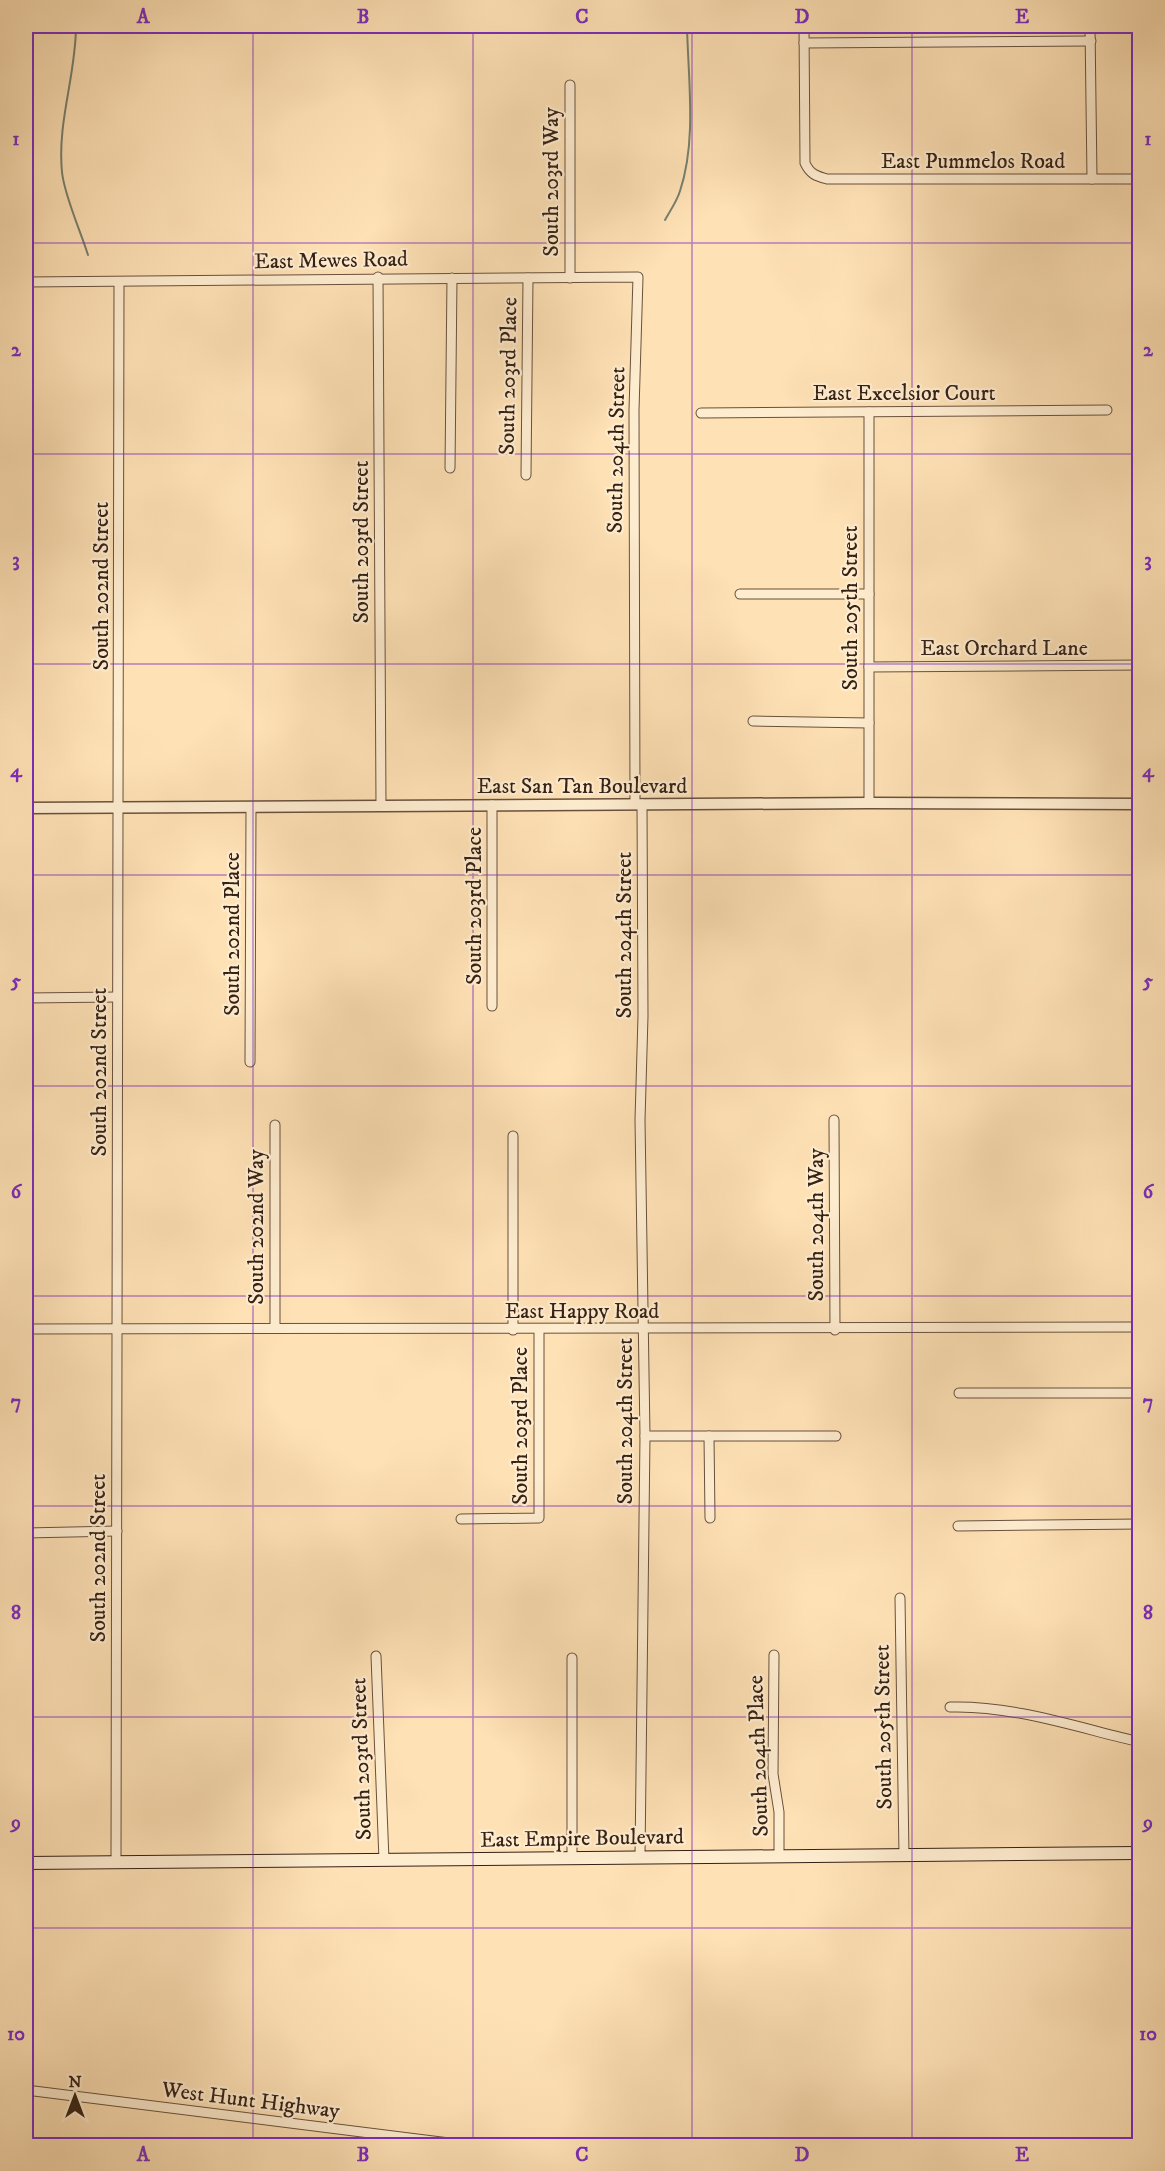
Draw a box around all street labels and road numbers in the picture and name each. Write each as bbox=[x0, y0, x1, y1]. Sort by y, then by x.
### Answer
street label: South 203rd Way bbox=[538, 107, 565, 257]
street label: East Pummelos Road bbox=[881, 148, 1065, 175]
street label: East Mewes Road bbox=[254, 246, 408, 275]
street label: South 203rd Place bbox=[494, 297, 523, 455]
street label: South 204th Street bbox=[602, 366, 631, 534]
street label: East Excelsior Court bbox=[812, 380, 996, 407]
street label: South 203rd Street bbox=[348, 461, 375, 623]
street label: South 202nd Street bbox=[88, 502, 115, 670]
street label: South 205th Street bbox=[837, 525, 864, 691]
street label: East Orchard Lane bbox=[920, 635, 1088, 662]
street label: East San Tan Boulevard bbox=[477, 773, 687, 800]
street label: South 203rd Place bbox=[461, 827, 488, 985]
street label: South 202nd Place bbox=[219, 852, 246, 1016]
street label: South 204th Street bbox=[611, 852, 638, 1018]
street label: South 202nd Street bbox=[86, 988, 113, 1156]
street label: South 204th Way bbox=[803, 1148, 830, 1302]
street label: South 202nd Way bbox=[243, 1149, 270, 1305]
street label: East Happy Road bbox=[505, 1298, 659, 1325]
street label: South 204th Street bbox=[612, 1338, 639, 1504]
street label: South 203rd Place bbox=[507, 1347, 534, 1505]
street label: South 202nd Street bbox=[85, 1474, 112, 1642]
street label: South 205th Street bbox=[869, 1644, 898, 1810]
street label: South 204th Place bbox=[742, 1675, 775, 1837]
street label: South 203rd Street bbox=[345, 1677, 378, 1841]
street label: East Empire Boulevard bbox=[480, 1823, 684, 1854]
street label: West Hunt Highway bbox=[159, 2076, 342, 2125]

